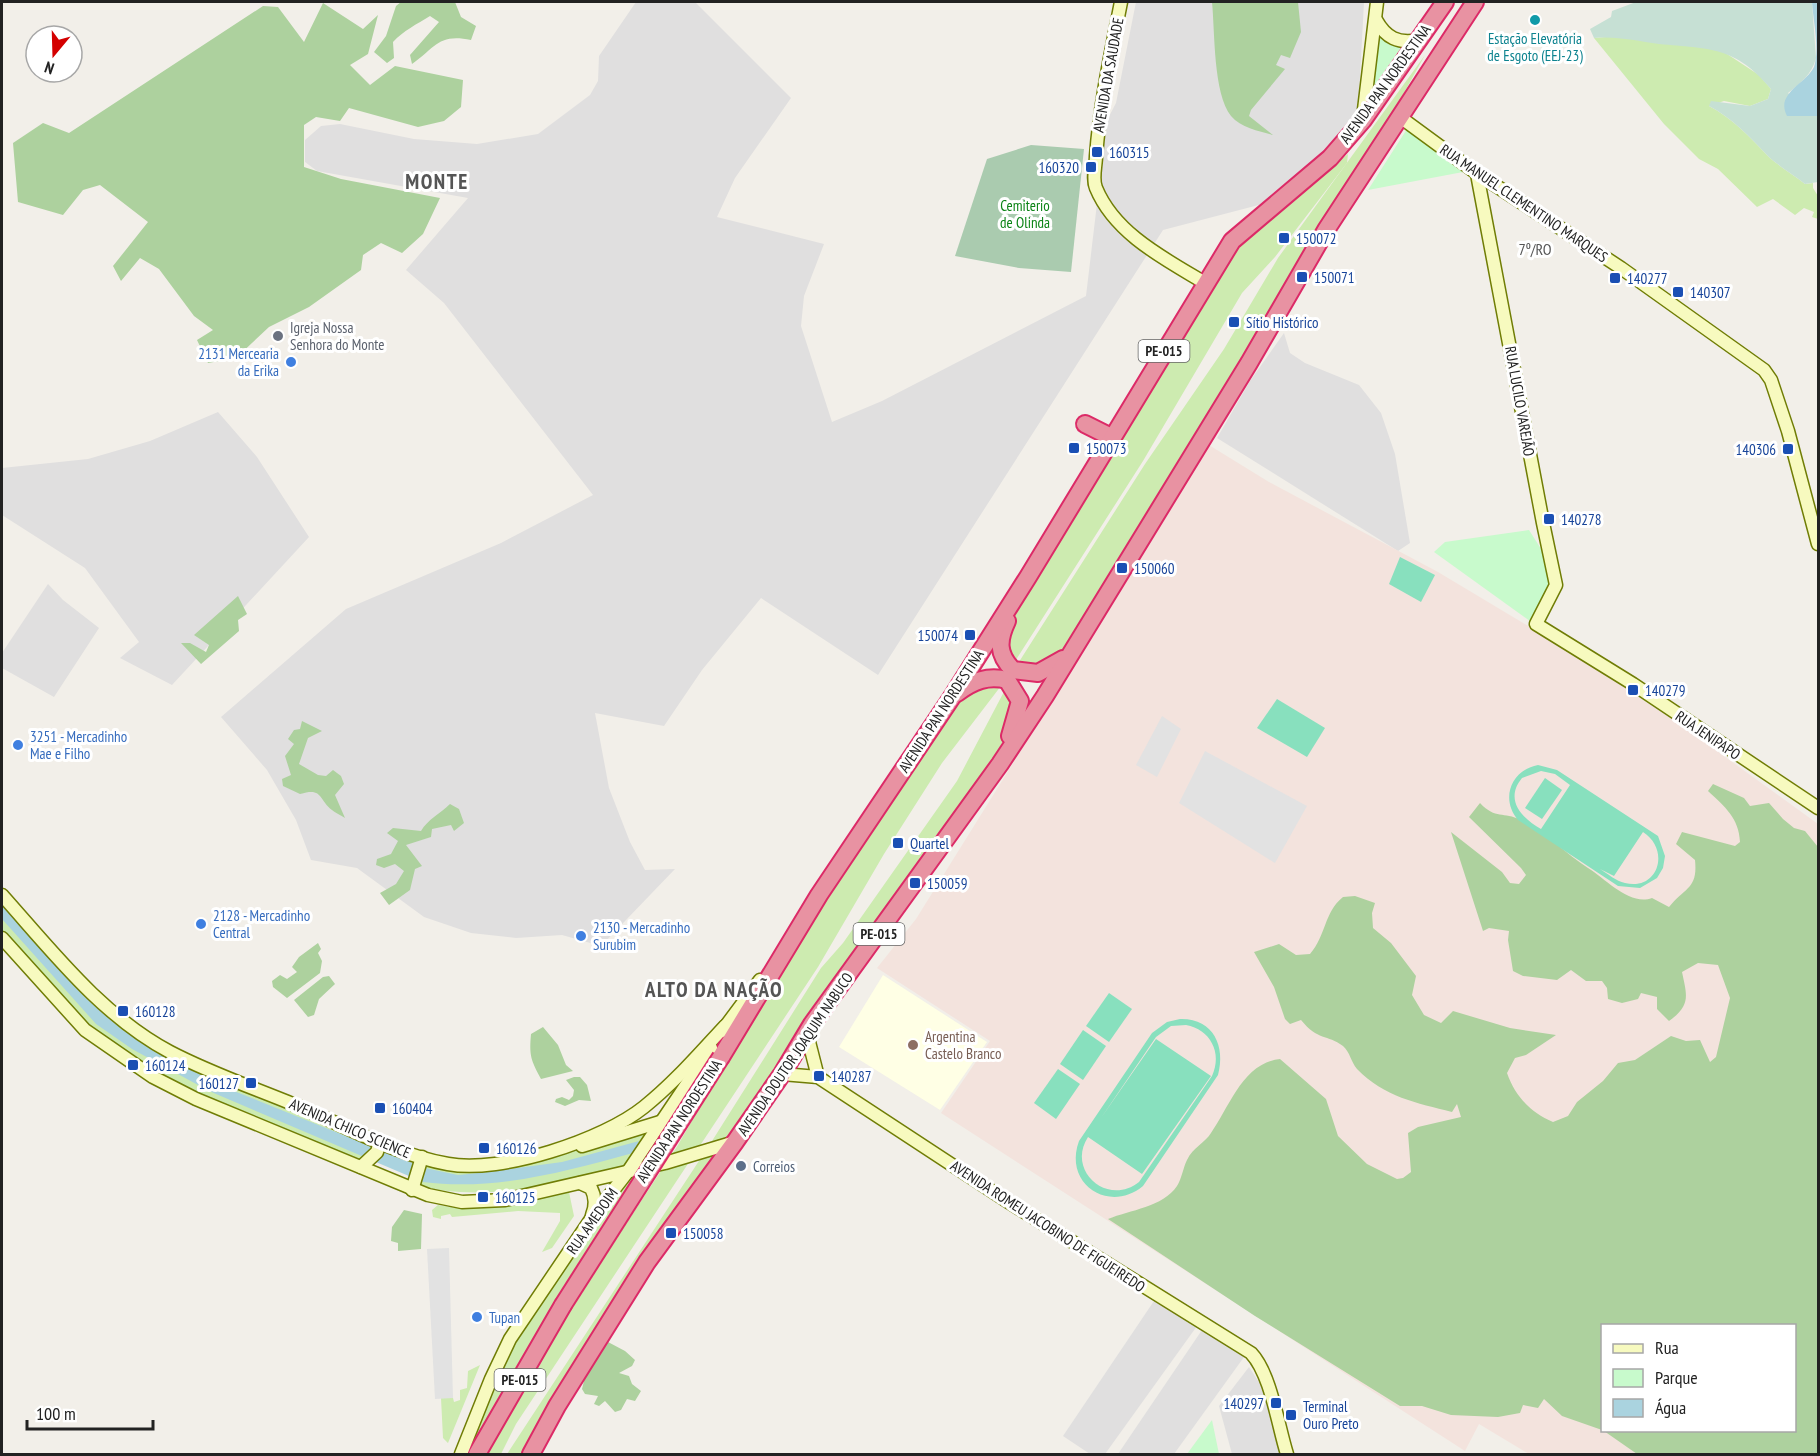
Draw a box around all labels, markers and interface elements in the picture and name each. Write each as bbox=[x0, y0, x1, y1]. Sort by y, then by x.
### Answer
marker: Estação Elevatória de Esgoto (EEJ-23) bbox=[1528, 13, 1542, 27]
street label: AVENIDA DA SAUDADE bbox=[1089, 16, 1127, 134]
street label: AVENIDA PAN NORDESTINA bbox=[1335, 20, 1435, 147]
north arrow bbox=[24, 24, 84, 84]
place label: Estação Elevatória de Esgoto (EEJ-23) bbox=[1487, 29, 1583, 65]
text: N bbox=[42, 57, 56, 79]
street label: RUA MANUEL CLEMENTINO MARQUES bbox=[1437, 140, 1611, 266]
place label: 160315 bbox=[1109, 143, 1150, 162]
marker: 160315 bbox=[1090, 145, 1104, 159]
place label: 160320 bbox=[1038, 158, 1079, 177]
marker: 160320 bbox=[1084, 160, 1098, 174]
district label: MONTE bbox=[405, 168, 469, 195]
park label: Cemiterio de Olinda bbox=[1000, 196, 1050, 232]
place label: 150072 bbox=[1296, 229, 1337, 248]
marker: 150072 bbox=[1277, 231, 1291, 245]
district label: 7º/RO bbox=[1518, 239, 1552, 259]
place label: 150071 bbox=[1314, 268, 1355, 287]
place label: 140277 bbox=[1627, 269, 1668, 288]
marker: 150071 bbox=[1295, 270, 1309, 284]
marker: 140277 bbox=[1608, 271, 1622, 285]
place label: 140307 bbox=[1690, 283, 1731, 302]
marker: 140307 bbox=[1671, 285, 1685, 299]
place label: Sítio Histórico bbox=[1246, 313, 1319, 332]
marker: Sítio Histórico bbox=[1227, 315, 1241, 329]
place label: Igreja Nossa Senhora do Monte bbox=[290, 318, 385, 354]
marker: Igreja Nossa Senhora do Monte bbox=[271, 329, 285, 343]
road number: PE-015 bbox=[1138, 340, 1190, 362]
place label: 2131 Mercearia da Erika bbox=[198, 344, 279, 380]
street label: RUA LUCILO VAREJÃO bbox=[1501, 345, 1539, 457]
marker: 2131 Mercearia da Erika bbox=[284, 355, 298, 369]
place label: 150073 bbox=[1086, 439, 1127, 458]
place label: 140306 bbox=[1735, 440, 1776, 459]
marker: 150073 bbox=[1067, 441, 1081, 455]
marker: 140306 bbox=[1781, 442, 1795, 456]
place label: 140278 bbox=[1561, 510, 1602, 529]
marker: 140278 bbox=[1542, 512, 1556, 526]
place label: 150060 bbox=[1134, 559, 1175, 578]
marker: 150060 bbox=[1115, 561, 1129, 575]
place label: 150074 bbox=[917, 626, 958, 645]
marker: 150074 bbox=[963, 628, 977, 642]
street label: AVENIDA PAN NORDESTINA bbox=[894, 645, 988, 776]
place label: 140279 bbox=[1645, 681, 1686, 700]
marker: 140279 bbox=[1626, 683, 1640, 697]
street label: RUA JENIPAPO bbox=[1672, 706, 1744, 764]
place label: 3251 - Mercadinho Mae e Filho bbox=[30, 727, 127, 763]
marker: 3251 - Mercadinho Mae e Filho bbox=[11, 738, 25, 752]
place label: Quartel bbox=[910, 834, 949, 853]
marker: Quartel bbox=[891, 836, 905, 850]
place label: 150059 bbox=[927, 874, 968, 893]
marker: 150059 bbox=[908, 876, 922, 890]
place label: 2128 - Mercadinho Central bbox=[213, 906, 310, 942]
marker: 2128 - Mercadinho Central bbox=[194, 917, 208, 931]
place label: 2130 - Mercadinho Surubim bbox=[593, 918, 690, 954]
road number: PE-015 bbox=[854, 923, 904, 945]
marker: 2130 - Mercadinho Surubim bbox=[574, 929, 588, 943]
street label: AVENIDA DOUTOR JOAQUIM NABUCO bbox=[733, 969, 857, 1139]
district label: ALTO DA NAÇÃO bbox=[644, 976, 783, 1003]
place label: 160128 bbox=[135, 1002, 176, 1021]
marker: 160128 bbox=[116, 1004, 130, 1018]
place label: Argentina Castelo Branco bbox=[925, 1027, 1001, 1063]
marker: Argentina Castelo Branco bbox=[906, 1038, 920, 1052]
street label: AVENIDA PAN NORDESTINA bbox=[632, 1055, 726, 1186]
place label: 160124 bbox=[145, 1056, 186, 1075]
marker: 160124 bbox=[126, 1058, 140, 1072]
place label: 140287 bbox=[831, 1067, 872, 1086]
marker: 140287 bbox=[812, 1069, 826, 1083]
place label: 160127 bbox=[198, 1074, 239, 1093]
marker: 160127 bbox=[244, 1076, 258, 1090]
street label: AVENIDA CHICO SCIENCE bbox=[287, 1094, 413, 1162]
place label: 160404 bbox=[392, 1099, 433, 1118]
marker: 160404 bbox=[373, 1101, 387, 1115]
place label: 160126 bbox=[496, 1139, 537, 1158]
marker: 160126 bbox=[477, 1141, 491, 1155]
street label: AVENIDA ROMEU JACOBINO DE FIGUEIREDO bbox=[947, 1156, 1149, 1296]
place label: Correios bbox=[753, 1157, 795, 1176]
marker: Correios bbox=[734, 1159, 748, 1173]
street label: RUA AMEDOIM bbox=[562, 1184, 622, 1258]
place label: 160125 bbox=[495, 1188, 536, 1207]
marker: 160125 bbox=[476, 1190, 490, 1204]
place label: 150058 bbox=[683, 1224, 724, 1243]
marker: 150058 bbox=[664, 1226, 678, 1240]
place label: Tupan bbox=[489, 1308, 520, 1327]
marker: Tupan bbox=[470, 1310, 484, 1324]
legend bbox=[1601, 1324, 1796, 1432]
text: Rua bbox=[1655, 1336, 1679, 1359]
text: Parque bbox=[1655, 1366, 1698, 1389]
road number: PE-015 bbox=[494, 1369, 546, 1391]
scale bar bbox=[27, 1393, 153, 1431]
place label: 140297 bbox=[1223, 1394, 1264, 1413]
marker: 140297 bbox=[1269, 1396, 1283, 1410]
text: Água bbox=[1655, 1396, 1686, 1419]
place label: Terminal Ouro Preto bbox=[1303, 1397, 1359, 1433]
text: 100 m bbox=[36, 1402, 76, 1425]
marker: Terminal Ouro Preto bbox=[1284, 1408, 1298, 1422]

